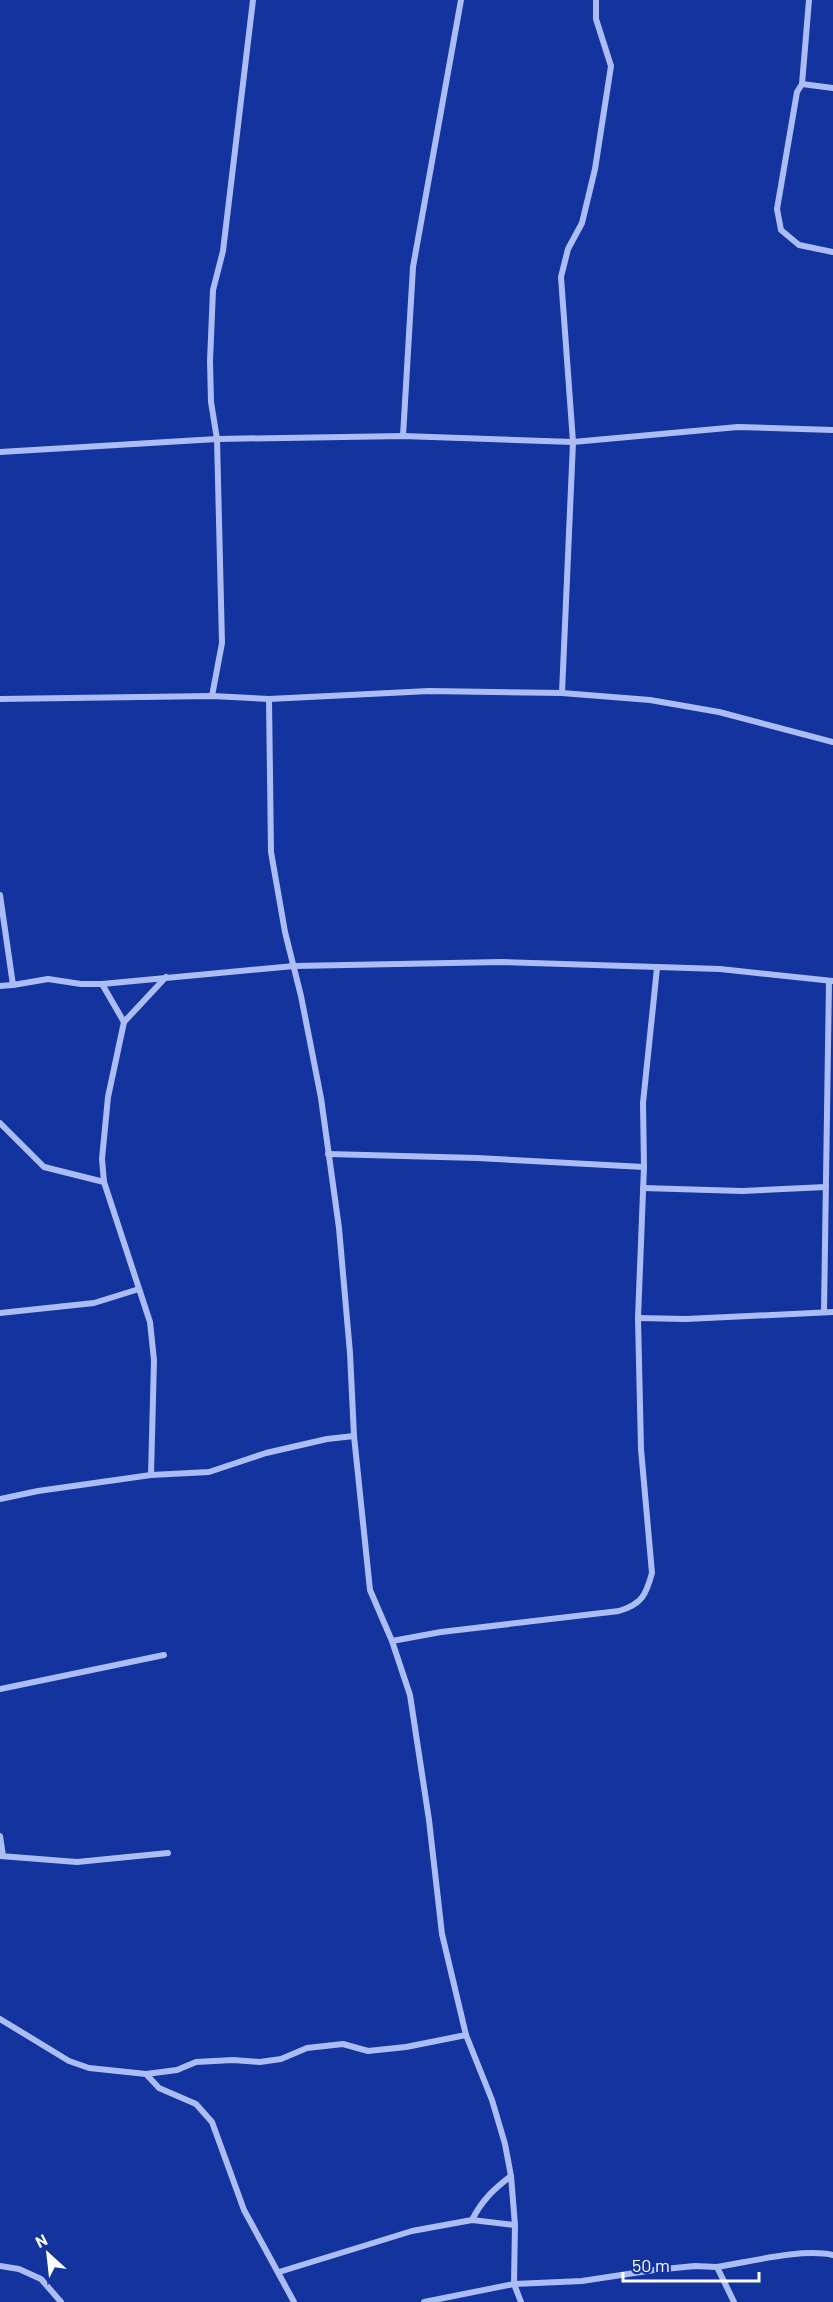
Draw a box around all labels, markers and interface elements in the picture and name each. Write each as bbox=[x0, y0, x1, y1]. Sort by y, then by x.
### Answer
north arrow bbox=[18, 2224, 78, 2284]
text: N bbox=[32, 2229, 50, 2251]
scale bar bbox=[623, 2245, 760, 2283]
text: 50 m bbox=[632, 2254, 670, 2276]

